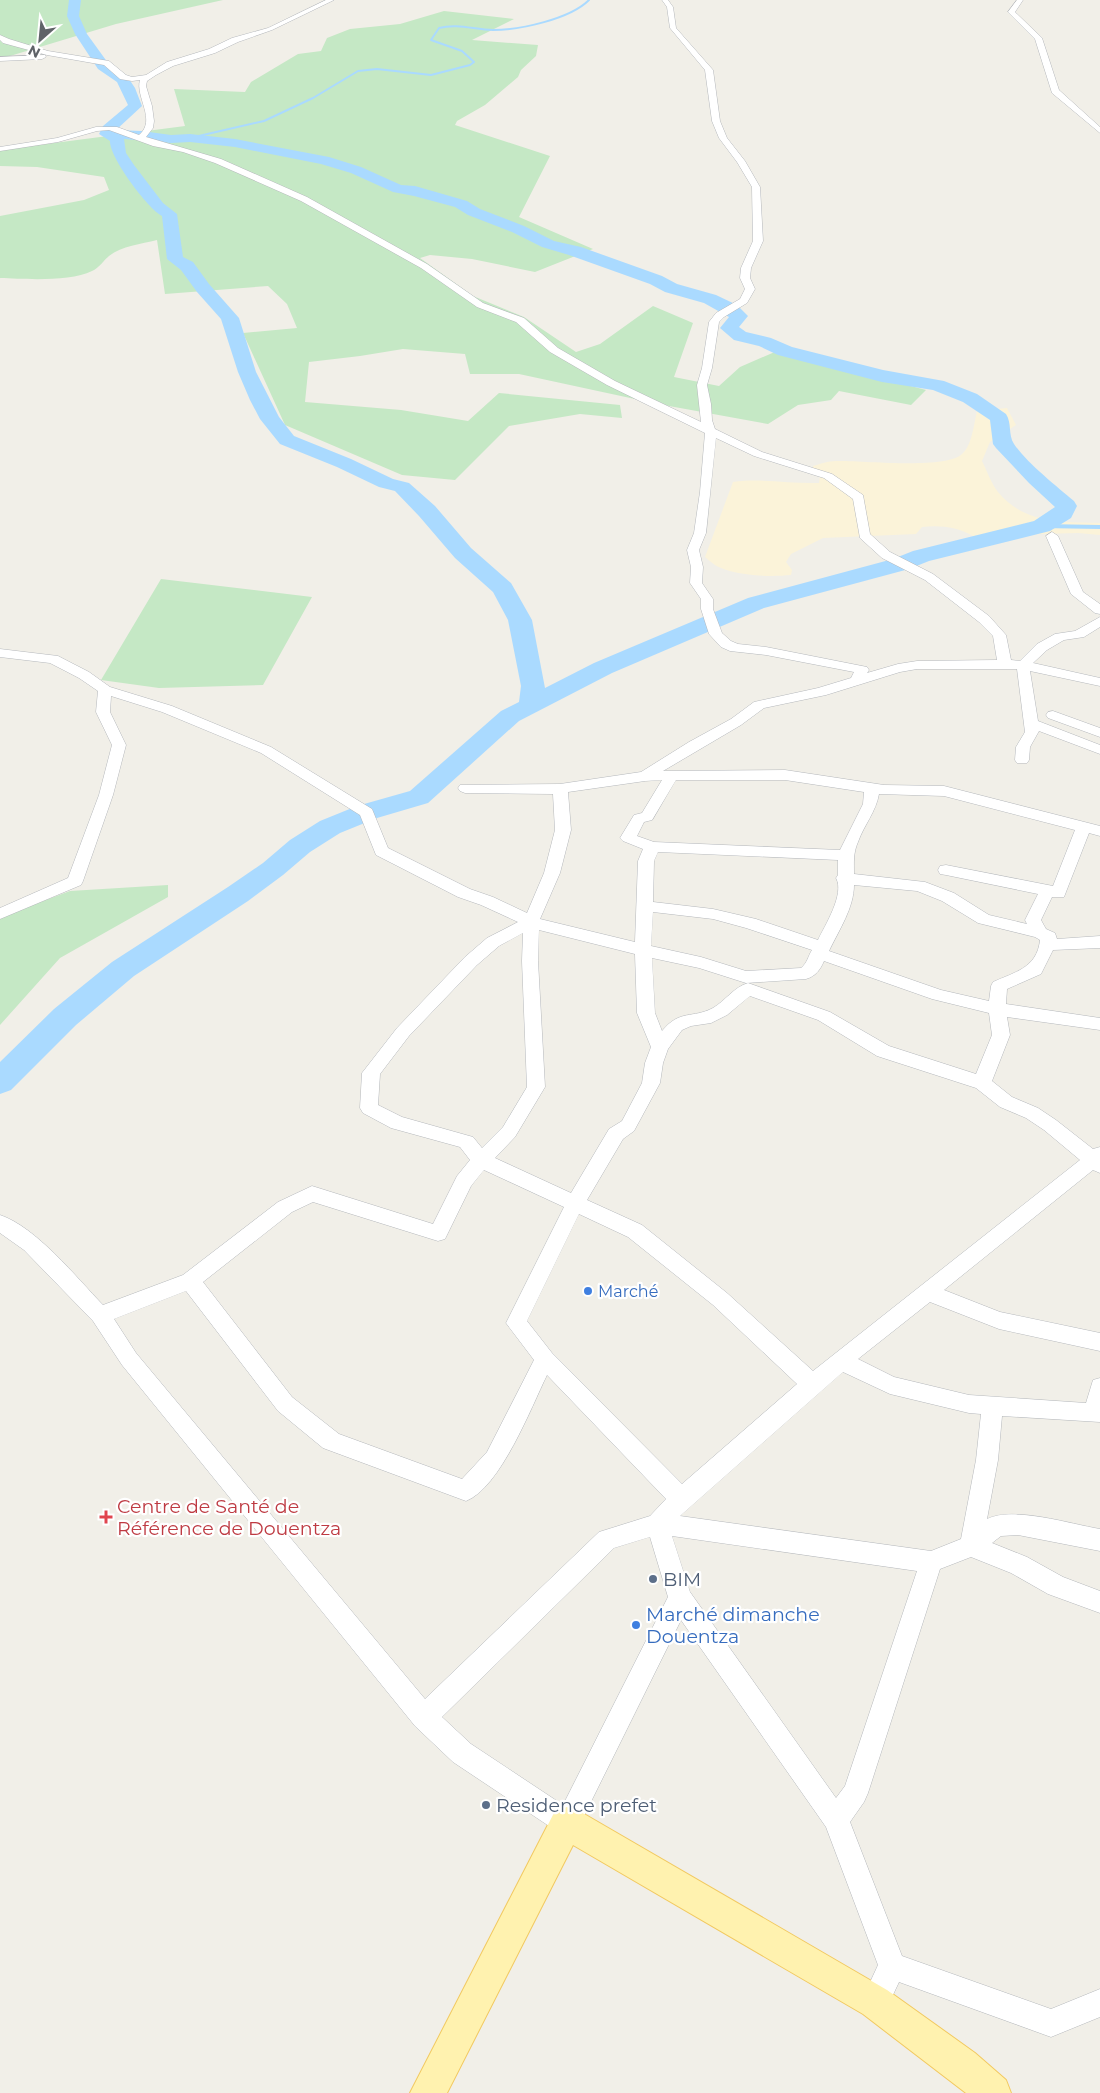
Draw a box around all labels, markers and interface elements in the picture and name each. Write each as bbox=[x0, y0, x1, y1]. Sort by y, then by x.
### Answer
north arrow bbox=[15, 15, 65, 65]
text: N bbox=[25, 41, 43, 62]
place label: Marché bbox=[598, 1282, 658, 1301]
marker: Marché bbox=[582, 1285, 594, 1297]
place label: Centre de Santé de Référence de Douentza bbox=[117, 1495, 341, 1540]
marker: Centre de Santé de Référence de Douentza bbox=[99, 1510, 113, 1524]
place label: BIM bbox=[663, 1568, 701, 1591]
marker: BIM bbox=[647, 1573, 659, 1585]
place label: Marché dimanche Douentza bbox=[646, 1603, 820, 1648]
marker: Marché dimanche Douentza bbox=[630, 1619, 642, 1631]
place label: Residence prefet bbox=[496, 1794, 657, 1817]
marker: Residence prefet bbox=[480, 1799, 492, 1811]

